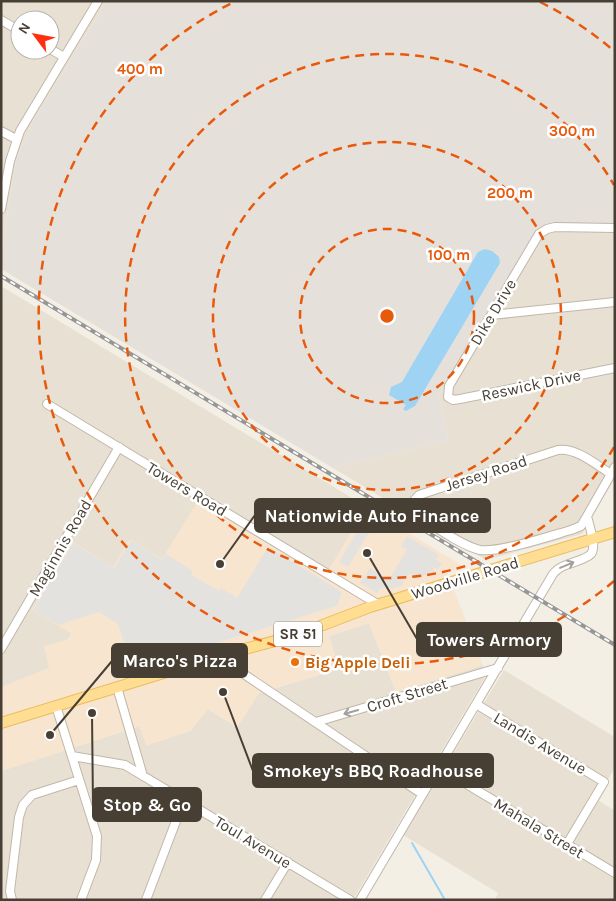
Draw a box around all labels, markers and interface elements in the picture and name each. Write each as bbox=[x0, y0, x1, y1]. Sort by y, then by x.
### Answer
north arrow bbox=[10, 10, 60, 60]
text: N bbox=[15, 20, 34, 37]
text: 400 m bbox=[117, 60, 163, 78]
text: 300 m bbox=[549, 122, 595, 140]
text: 200 m bbox=[487, 184, 533, 202]
text: 100 m bbox=[428, 246, 470, 264]
street label: Dike Drive bbox=[466, 276, 520, 348]
centre of rings bbox=[378, 307, 396, 325]
street label: Reswick Drive bbox=[480, 365, 582, 405]
street label: Jersey Road bbox=[443, 451, 529, 495]
street label: Towers Road bbox=[143, 458, 231, 520]
street label: Maginnis Road bbox=[24, 496, 96, 600]
callout: Nationwide Auto Finance bbox=[255, 499, 490, 532]
text: Nationwide Auto Finance bbox=[265, 505, 479, 527]
street label: Woodville Road bbox=[409, 553, 521, 603]
one-way arrow bbox=[559, 559, 574, 569]
road number: SR 51 bbox=[274, 622, 322, 646]
callout: Towers Armory bbox=[417, 623, 561, 656]
text: Towers Armory bbox=[427, 629, 551, 651]
callout: Marco's Pizza bbox=[112, 644, 247, 677]
text: Marco's Pizza bbox=[122, 650, 238, 672]
place label: Big Apple Deli bbox=[305, 653, 411, 672]
marker: Big Apple Deli bbox=[289, 656, 301, 668]
street label: Croft Street bbox=[364, 674, 450, 716]
one-way arrow bbox=[343, 708, 359, 718]
street label: Landis Avenue bbox=[490, 708, 590, 778]
callout: Smokey's BBQ Roadhouse bbox=[253, 754, 493, 787]
text: Smokey's BBQ Roadhouse bbox=[263, 760, 483, 782]
callout: Stop & Go bbox=[93, 788, 201, 821]
text: Stop & Go bbox=[103, 794, 191, 816]
street label: Mahala Street bbox=[490, 794, 588, 862]
street label: Toul Avenue bbox=[211, 812, 295, 872]

